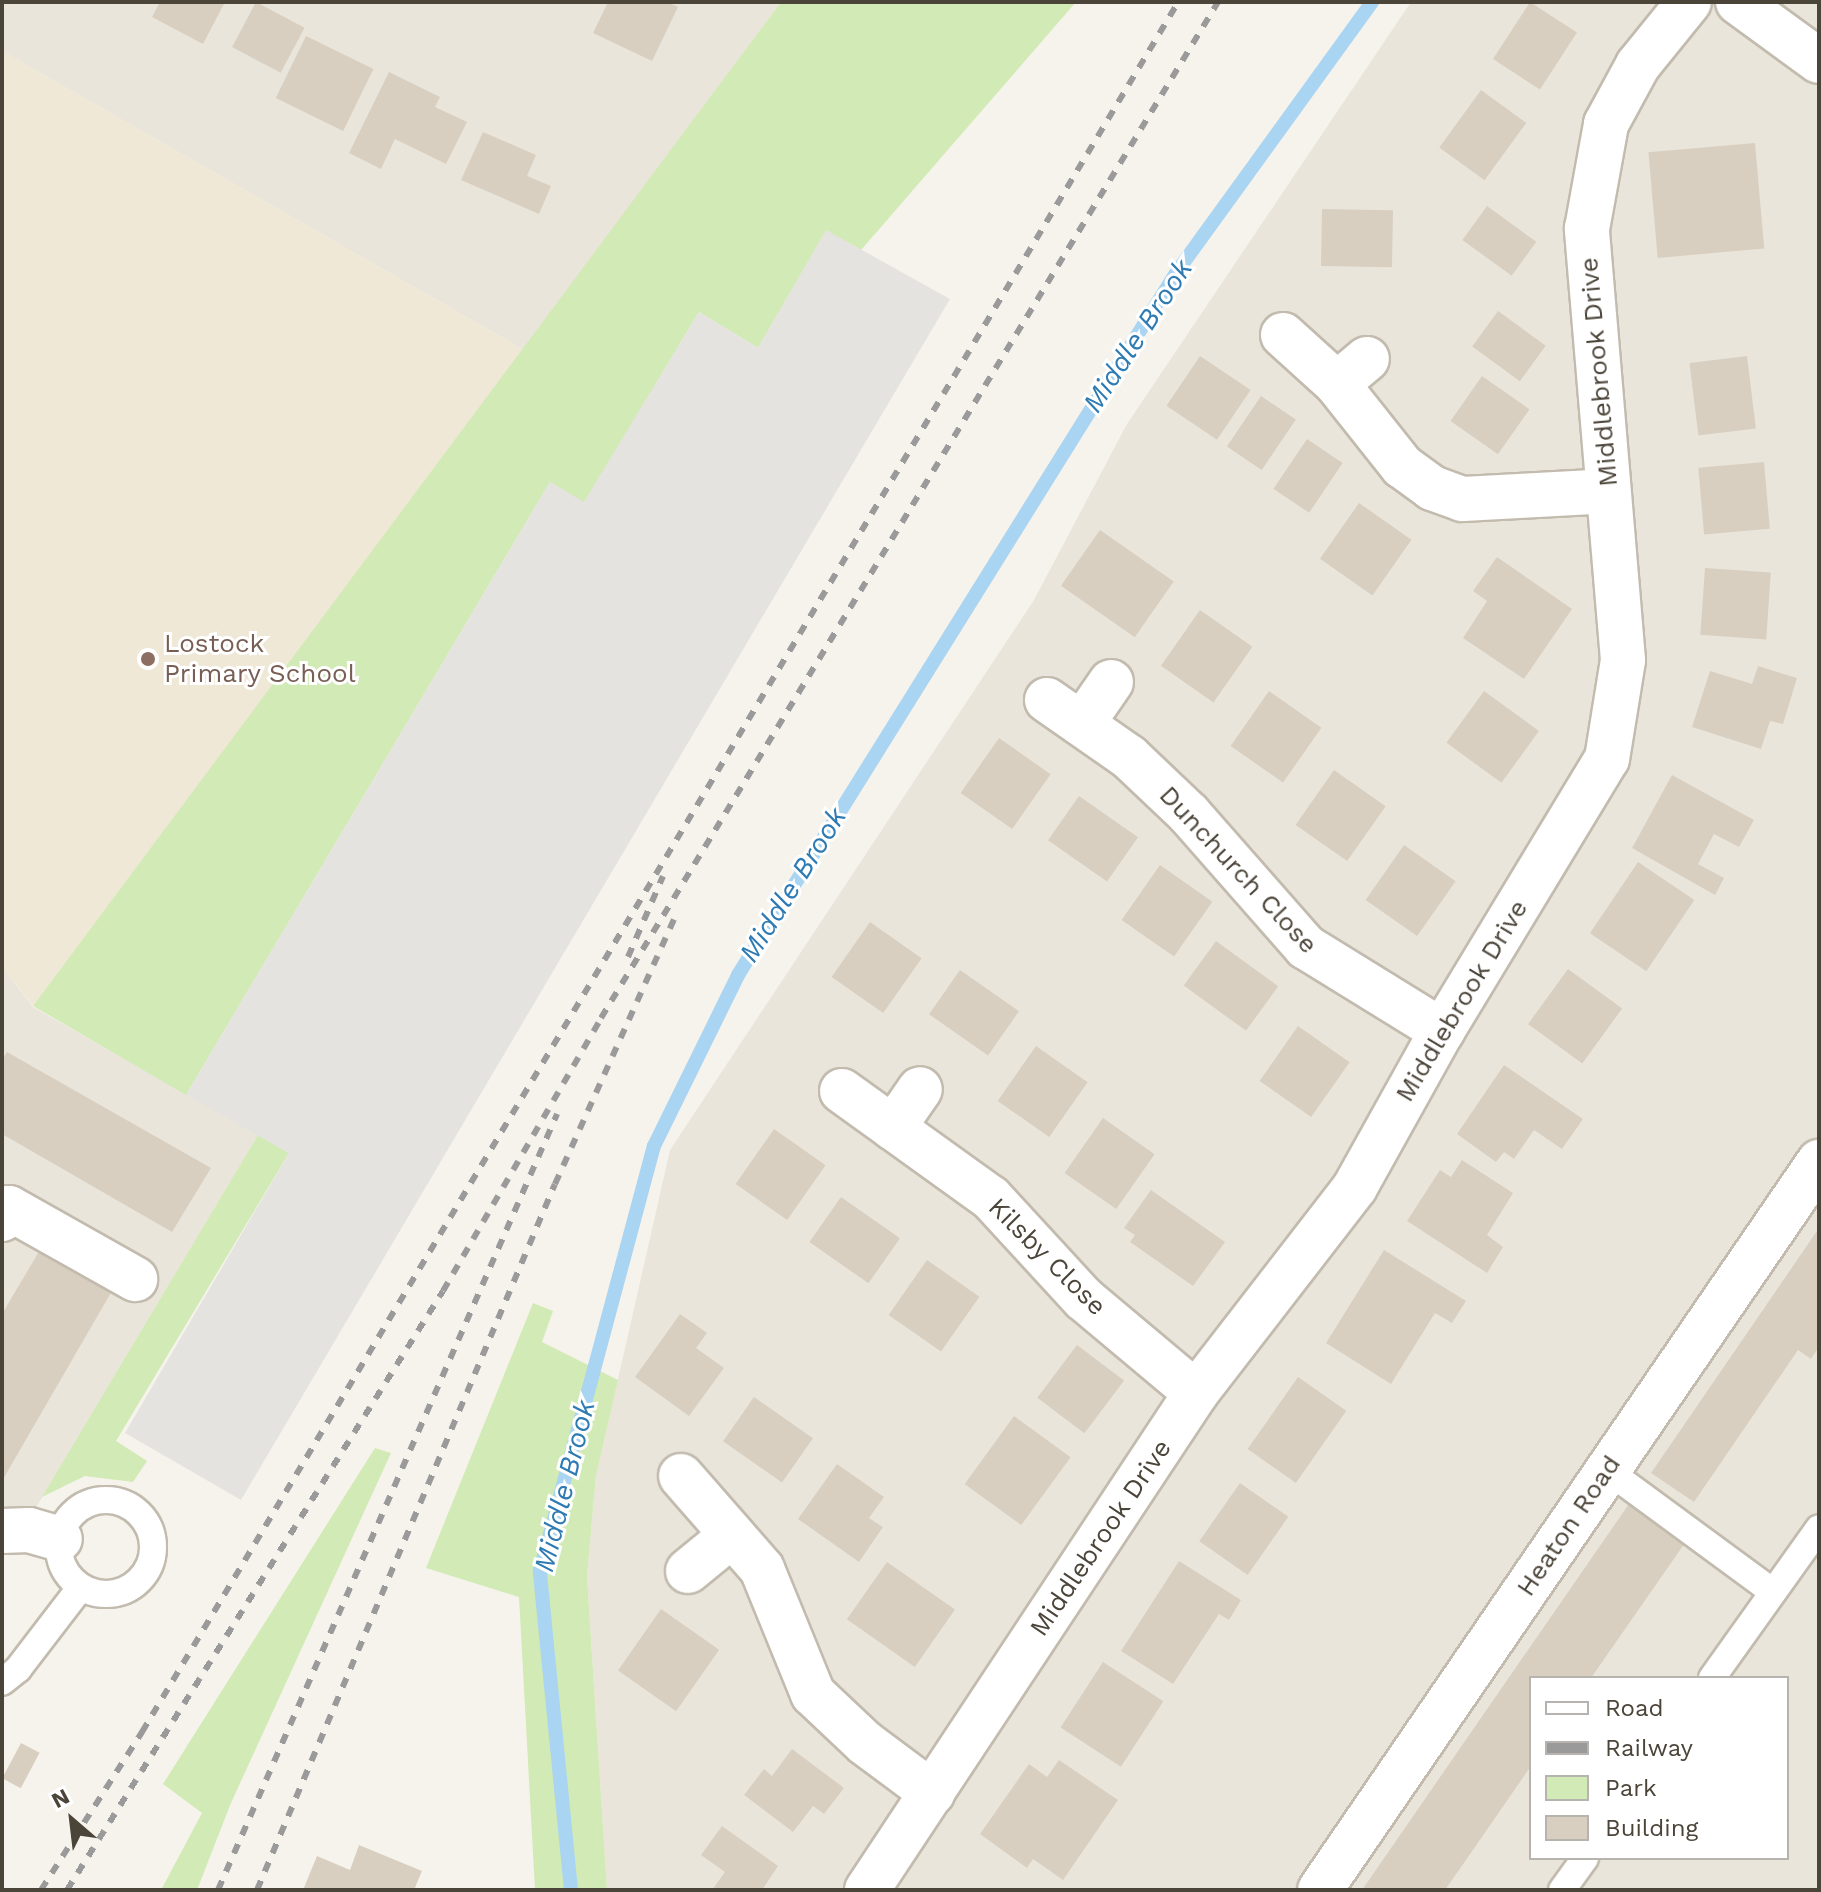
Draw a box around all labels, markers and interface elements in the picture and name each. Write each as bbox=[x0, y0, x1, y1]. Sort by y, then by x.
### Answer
water label: Middle Brook bbox=[1076, 253, 1200, 419]
street label: Middlebrook Drive bbox=[1573, 256, 1625, 488]
place label: Lostock Primary School bbox=[164, 628, 356, 690]
marker: Lostock Primary School bbox=[139, 650, 157, 668]
street label: Dunchurch Close bbox=[1152, 780, 1324, 960]
water label: Middle Brook bbox=[732, 802, 854, 968]
street label: Middlebrook Drive bbox=[1389, 894, 1535, 1108]
street label: Kilsby Close bbox=[982, 1192, 1112, 1322]
water label: Middle Brook bbox=[527, 1397, 603, 1575]
street label: Middlebrook Drive bbox=[1024, 1434, 1178, 1642]
street label: Heaton Road bbox=[1510, 1450, 1628, 1602]
legend bbox=[1529, 1676, 1789, 1860]
text: Road bbox=[1605, 1694, 1664, 1722]
text: Railway bbox=[1605, 1734, 1693, 1762]
text: Park bbox=[1605, 1774, 1657, 1802]
north arrow bbox=[32, 1780, 112, 1860]
text: N bbox=[47, 1784, 74, 1813]
text: Building bbox=[1605, 1814, 1698, 1842]

